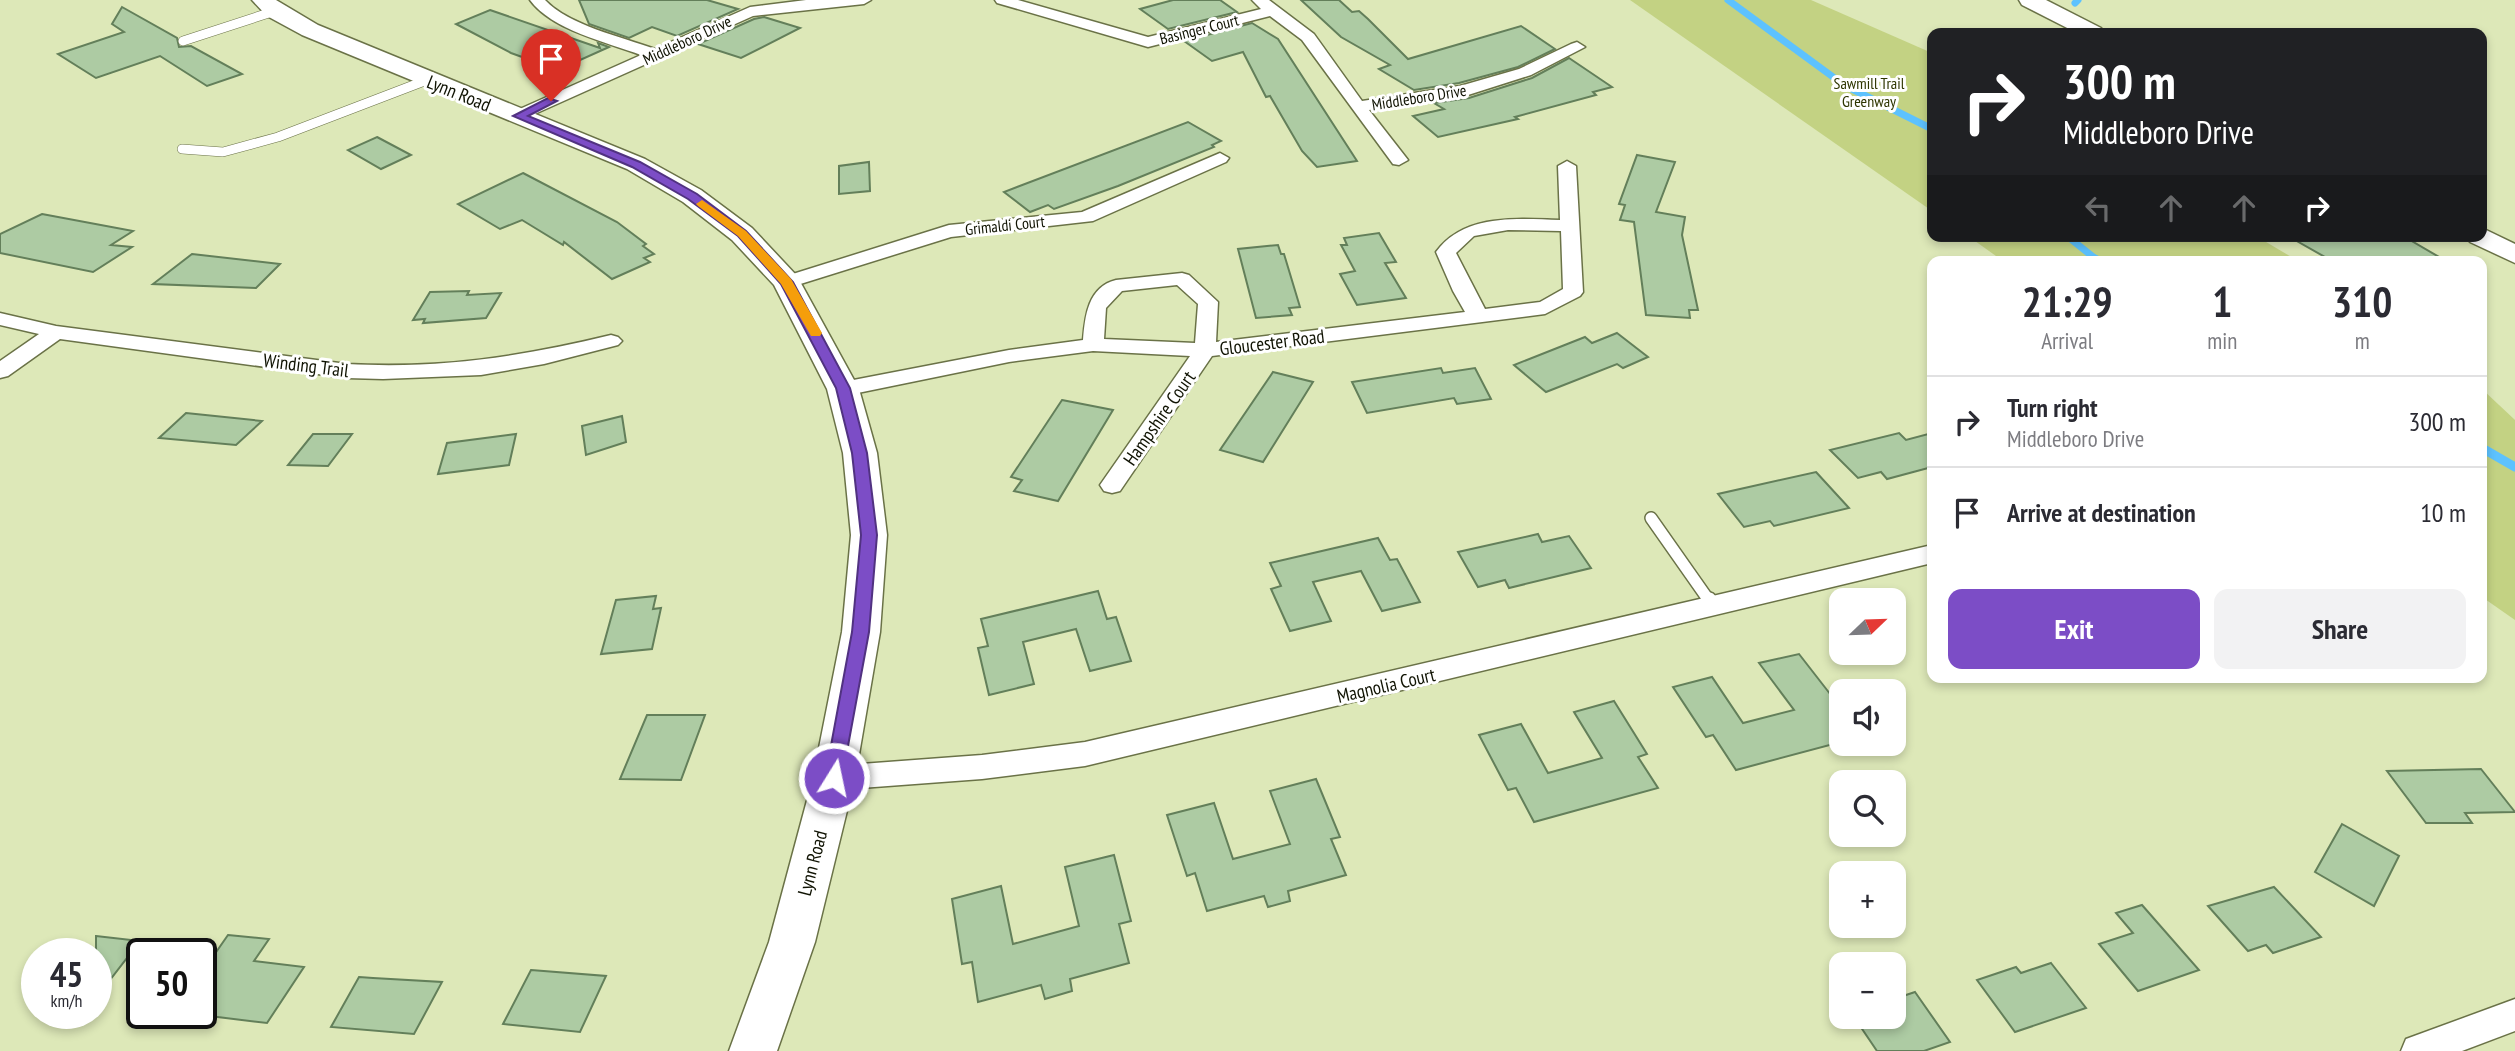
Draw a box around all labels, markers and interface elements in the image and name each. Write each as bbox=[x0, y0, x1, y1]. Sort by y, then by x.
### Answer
street label: Basinger Court bbox=[1157, 9, 1241, 49]
street label: Middleboro Drive bbox=[640, 11, 734, 69]
pin bbox=[521, 29, 581, 101]
icon: arrive bbox=[532, 40, 570, 78]
text: 300 m bbox=[2063, 49, 2176, 113]
icon: right bbox=[1948, 56, 2039, 147]
street label: Lynn Road bbox=[424, 69, 494, 117]
park label: Sawmill Trail Greenway bbox=[1834, 73, 1905, 111]
street label: Middleboro Drive bbox=[1370, 80, 1468, 114]
text: Middleboro Drive bbox=[2063, 111, 2254, 153]
icon: left bbox=[2079, 189, 2117, 227]
icon: ahead bbox=[2152, 189, 2190, 227]
icon: ahead bbox=[2225, 189, 2263, 227]
icon: right bbox=[2298, 189, 2336, 227]
street label: Grimaldi Court bbox=[964, 211, 1046, 239]
text: 21:29 bbox=[2022, 274, 2113, 329]
text: 1 bbox=[2212, 274, 2232, 329]
text: 310 bbox=[2332, 274, 2392, 329]
street label: Gloucester Road bbox=[1218, 324, 1326, 360]
text: Arrival bbox=[2041, 326, 2093, 355]
text: min bbox=[2207, 326, 2237, 355]
text: m bbox=[2355, 326, 2370, 355]
street label: Winding Trail bbox=[262, 348, 351, 382]
street label: Hampshire Court bbox=[1118, 365, 1201, 470]
text: Turn right bbox=[2007, 391, 2098, 424]
icon: right bbox=[1948, 403, 1986, 441]
text: 300 m bbox=[2408, 405, 2466, 438]
text: Middleboro Drive bbox=[2007, 424, 2144, 453]
icon: arrive bbox=[1948, 494, 1986, 532]
text: Arrive at destination bbox=[2007, 496, 2196, 529]
text: 10 m bbox=[2420, 496, 2466, 529]
north arrow bbox=[1829, 588, 1906, 665]
map controls bbox=[1829, 588, 1906, 1029]
button: Exit bbox=[1948, 589, 2200, 669]
button: Share bbox=[2214, 589, 2466, 669]
street label: Magnolia Court bbox=[1335, 662, 1438, 708]
button: sound bbox=[1829, 679, 1906, 756]
position arrow bbox=[797, 741, 871, 815]
button: search bbox=[1829, 770, 1906, 847]
street label: Lynn Road bbox=[792, 828, 832, 898]
button: + bbox=[1829, 861, 1906, 938]
speed limit sign: 50 bbox=[126, 938, 217, 1029]
text: 45 bbox=[50, 951, 83, 997]
button: − bbox=[1829, 952, 1906, 1029]
text: km/h bbox=[51, 989, 82, 1012]

